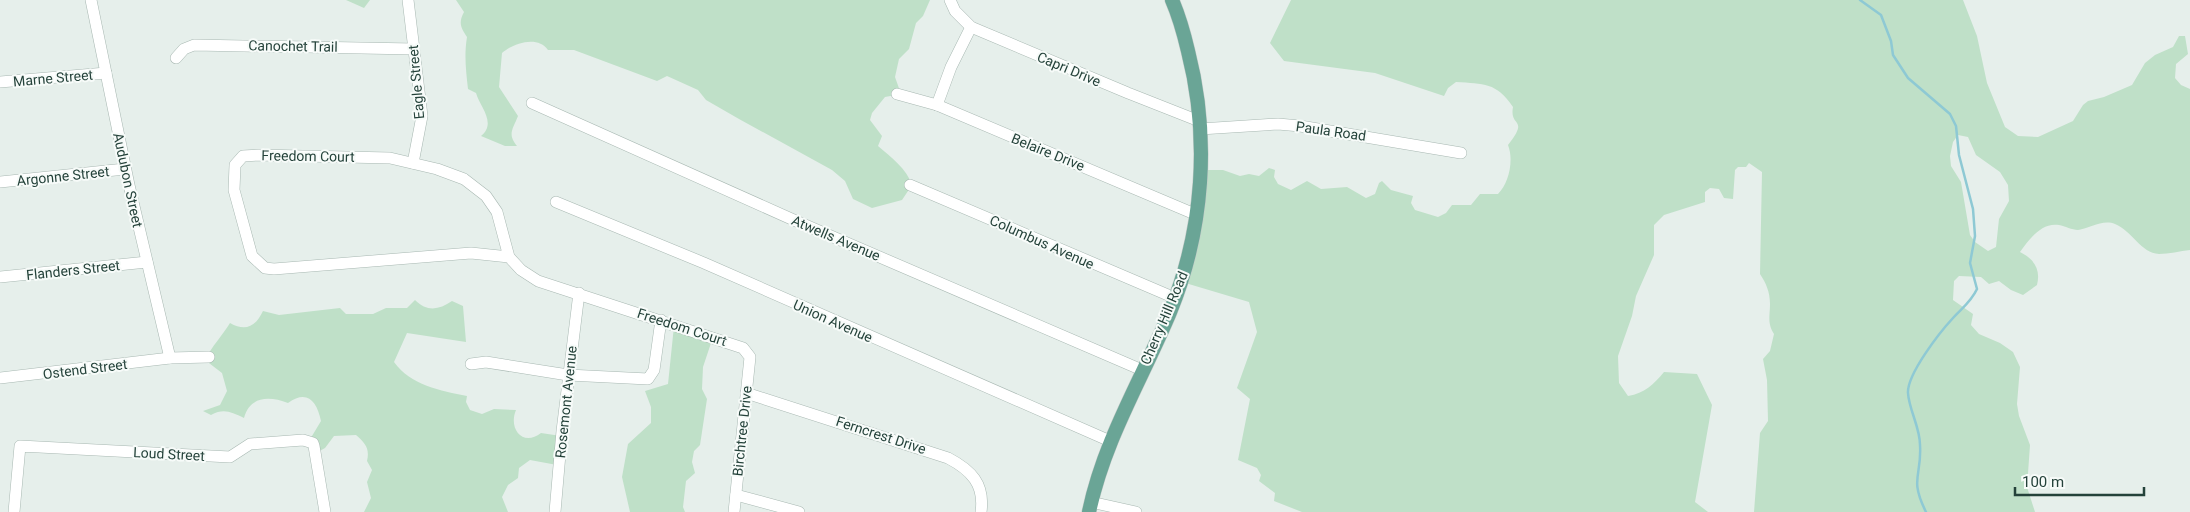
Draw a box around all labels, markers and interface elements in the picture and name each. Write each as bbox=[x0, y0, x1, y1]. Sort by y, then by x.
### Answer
street label: Canochet Trail bbox=[248, 37, 338, 55]
street label: Eagle Street bbox=[405, 44, 427, 120]
street label: Capri Drive bbox=[1035, 48, 1103, 90]
street label: Marne Street bbox=[12, 67, 94, 89]
street label: Paula Road bbox=[1295, 118, 1367, 144]
street label: Belaire Drive bbox=[1009, 130, 1087, 174]
street label: Audubon Street bbox=[110, 131, 146, 229]
street label: Freedom Court bbox=[261, 147, 355, 165]
street label: Argonne Street bbox=[16, 163, 110, 189]
street label: Atwells Avenue bbox=[789, 212, 883, 264]
street label: Columbus Avenue bbox=[987, 212, 1097, 272]
street label: Flanders Street bbox=[25, 257, 121, 283]
street label: Cherry Hill Road bbox=[1137, 269, 1191, 367]
street label: Union Avenue bbox=[791, 296, 875, 346]
street label: Freedom Court bbox=[635, 305, 729, 349]
street label: Rosemont Avenue bbox=[552, 345, 580, 459]
street label: Ostend Street bbox=[42, 356, 129, 382]
street label: Birchtree Drive bbox=[729, 385, 755, 477]
street label: Ferncrest Drive bbox=[834, 413, 928, 457]
street label: Loud Street bbox=[133, 444, 206, 464]
scale bar bbox=[2015, 464, 2144, 496]
text: 100 m bbox=[2022, 473, 2064, 491]

